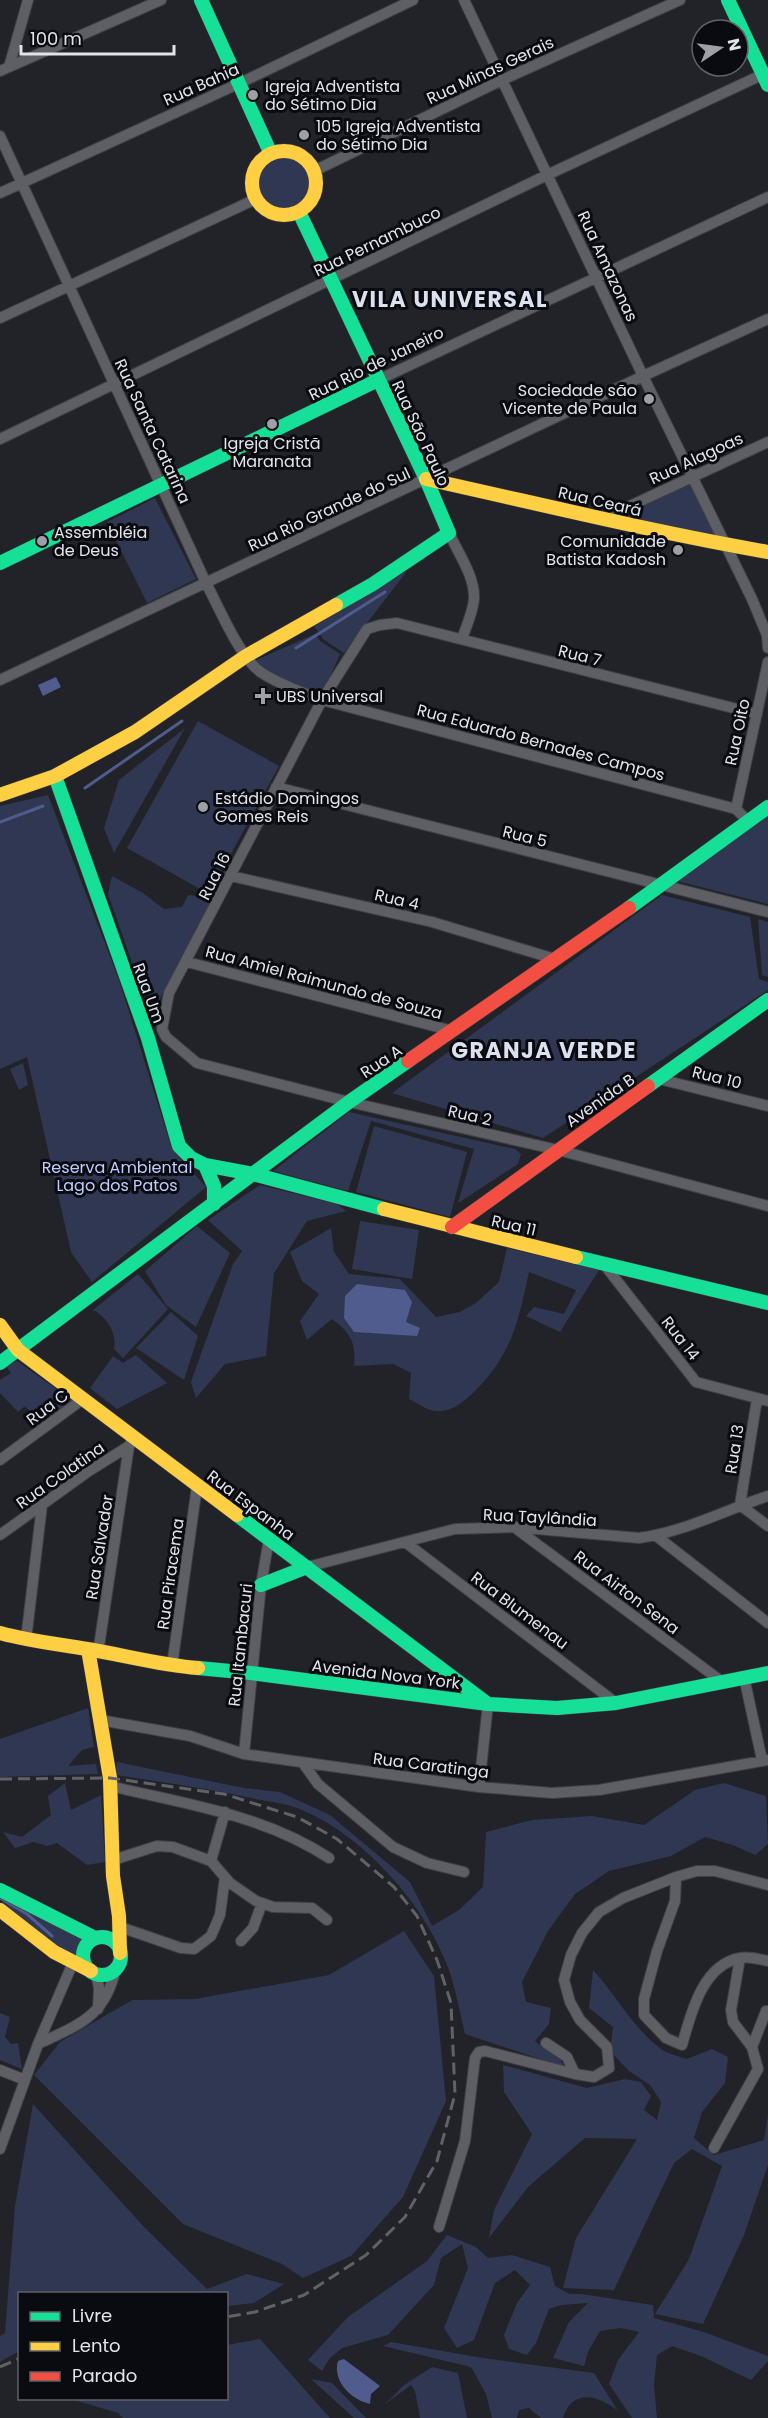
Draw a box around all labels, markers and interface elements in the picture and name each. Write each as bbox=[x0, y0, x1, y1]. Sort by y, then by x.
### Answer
scale bar bbox=[21, 18, 174, 56]
north arrow bbox=[690, 18, 750, 78]
text: 100 m bbox=[30, 26, 82, 51]
street label: Rua Minas Gerais bbox=[423, 31, 558, 110]
text: N bbox=[722, 36, 747, 53]
street label: Rua Bahia bbox=[160, 58, 243, 111]
place label: Igreja Adventista do Sétimo Dia bbox=[265, 75, 400, 116]
marker: Igreja Adventista do Sétimo Dia bbox=[246, 88, 260, 102]
place label: 105 Igreja Adventista do Sétimo Dia bbox=[316, 115, 481, 156]
marker: 105 Igreja Adventista do Sétimo Dia bbox=[297, 128, 311, 142]
street label: Rua Pernambuco bbox=[310, 201, 445, 282]
street label: Rua Amazonas bbox=[572, 207, 643, 325]
district label: VILA UNIVERSAL bbox=[352, 284, 548, 315]
street label: Rua Rio de Janeiro bbox=[305, 321, 448, 406]
street label: Rua Santa Catarina bbox=[109, 355, 196, 507]
street label: Rua São Paulo bbox=[386, 377, 455, 490]
place label: Sociedade são Vicente de Paula bbox=[502, 379, 637, 420]
marker: Sociedade são Vicente de Paula bbox=[642, 392, 656, 406]
marker: Igreja Cristã Maranata bbox=[265, 417, 279, 431]
street label: Rua Alagoas bbox=[646, 427, 747, 490]
place label: Igreja Cristã Maranata bbox=[224, 432, 320, 473]
street label: Rua Rio Grande do Sul bbox=[244, 462, 414, 557]
street label: Rua Ceará bbox=[556, 481, 644, 522]
place label: Assembléia de Deus bbox=[54, 521, 147, 562]
place label: Comunidade Batista Kadosh bbox=[546, 530, 666, 571]
marker: Assembléia de Deus bbox=[35, 534, 49, 548]
marker: Comunidade Batista Kadosh bbox=[671, 543, 685, 557]
street label: Rua 7 bbox=[556, 639, 604, 672]
place label: UBS Universal bbox=[276, 685, 383, 708]
marker: UBS Universal bbox=[254, 687, 272, 705]
street label: Rua Oito bbox=[719, 697, 756, 768]
street label: Rua Eduardo Bernades Campos bbox=[414, 698, 667, 787]
place label: Estádio Domingos Gomes Reis bbox=[215, 787, 359, 828]
marker: Estádio Domingos Gomes Reis bbox=[196, 800, 210, 814]
street label: Rua 5 bbox=[500, 820, 550, 853]
street label: Rua 16 bbox=[193, 849, 236, 904]
street label: Rua 4 bbox=[372, 883, 421, 916]
street label: Rua Amiel Raimundo de Souza bbox=[203, 940, 445, 1025]
street label: Rua Um bbox=[127, 960, 170, 1026]
district label: GRANJA VERDE bbox=[451, 1035, 637, 1066]
street label: Rua A bbox=[356, 1039, 407, 1084]
street label: Rua 10 bbox=[690, 1060, 744, 1095]
street label: Avenida B bbox=[561, 1068, 640, 1133]
street label: Rua 2 bbox=[446, 1099, 494, 1132]
park label: Reserva Ambiental Lago dos Patos bbox=[42, 1156, 192, 1197]
street label: Rua 11 bbox=[489, 1209, 539, 1242]
street label: Rua 14 bbox=[656, 1311, 705, 1365]
street label: Rua C bbox=[21, 1384, 73, 1431]
street label: Rua 13 bbox=[719, 1423, 750, 1475]
street label: Rua Colatina bbox=[11, 1436, 109, 1514]
street label: Rua Espanha bbox=[202, 1465, 299, 1546]
street label: Rua Salvador bbox=[80, 1493, 119, 1601]
street label: Rua Taylândia bbox=[482, 1503, 598, 1532]
street label: Rua Piracema bbox=[151, 1517, 190, 1631]
street label: Rua Airton Sena bbox=[569, 1545, 684, 1640]
street label: Rua Blumenau bbox=[466, 1566, 573, 1655]
street label: Rua Itambacuri bbox=[223, 1582, 258, 1708]
street label: Avenida Nova York bbox=[311, 1654, 462, 1695]
street label: Rua Caratinga bbox=[372, 1747, 490, 1784]
legend bbox=[18, 2292, 228, 2400]
text: Livre bbox=[72, 2303, 112, 2328]
text: Lento bbox=[72, 2333, 121, 2358]
text: Parado bbox=[72, 2363, 137, 2388]

